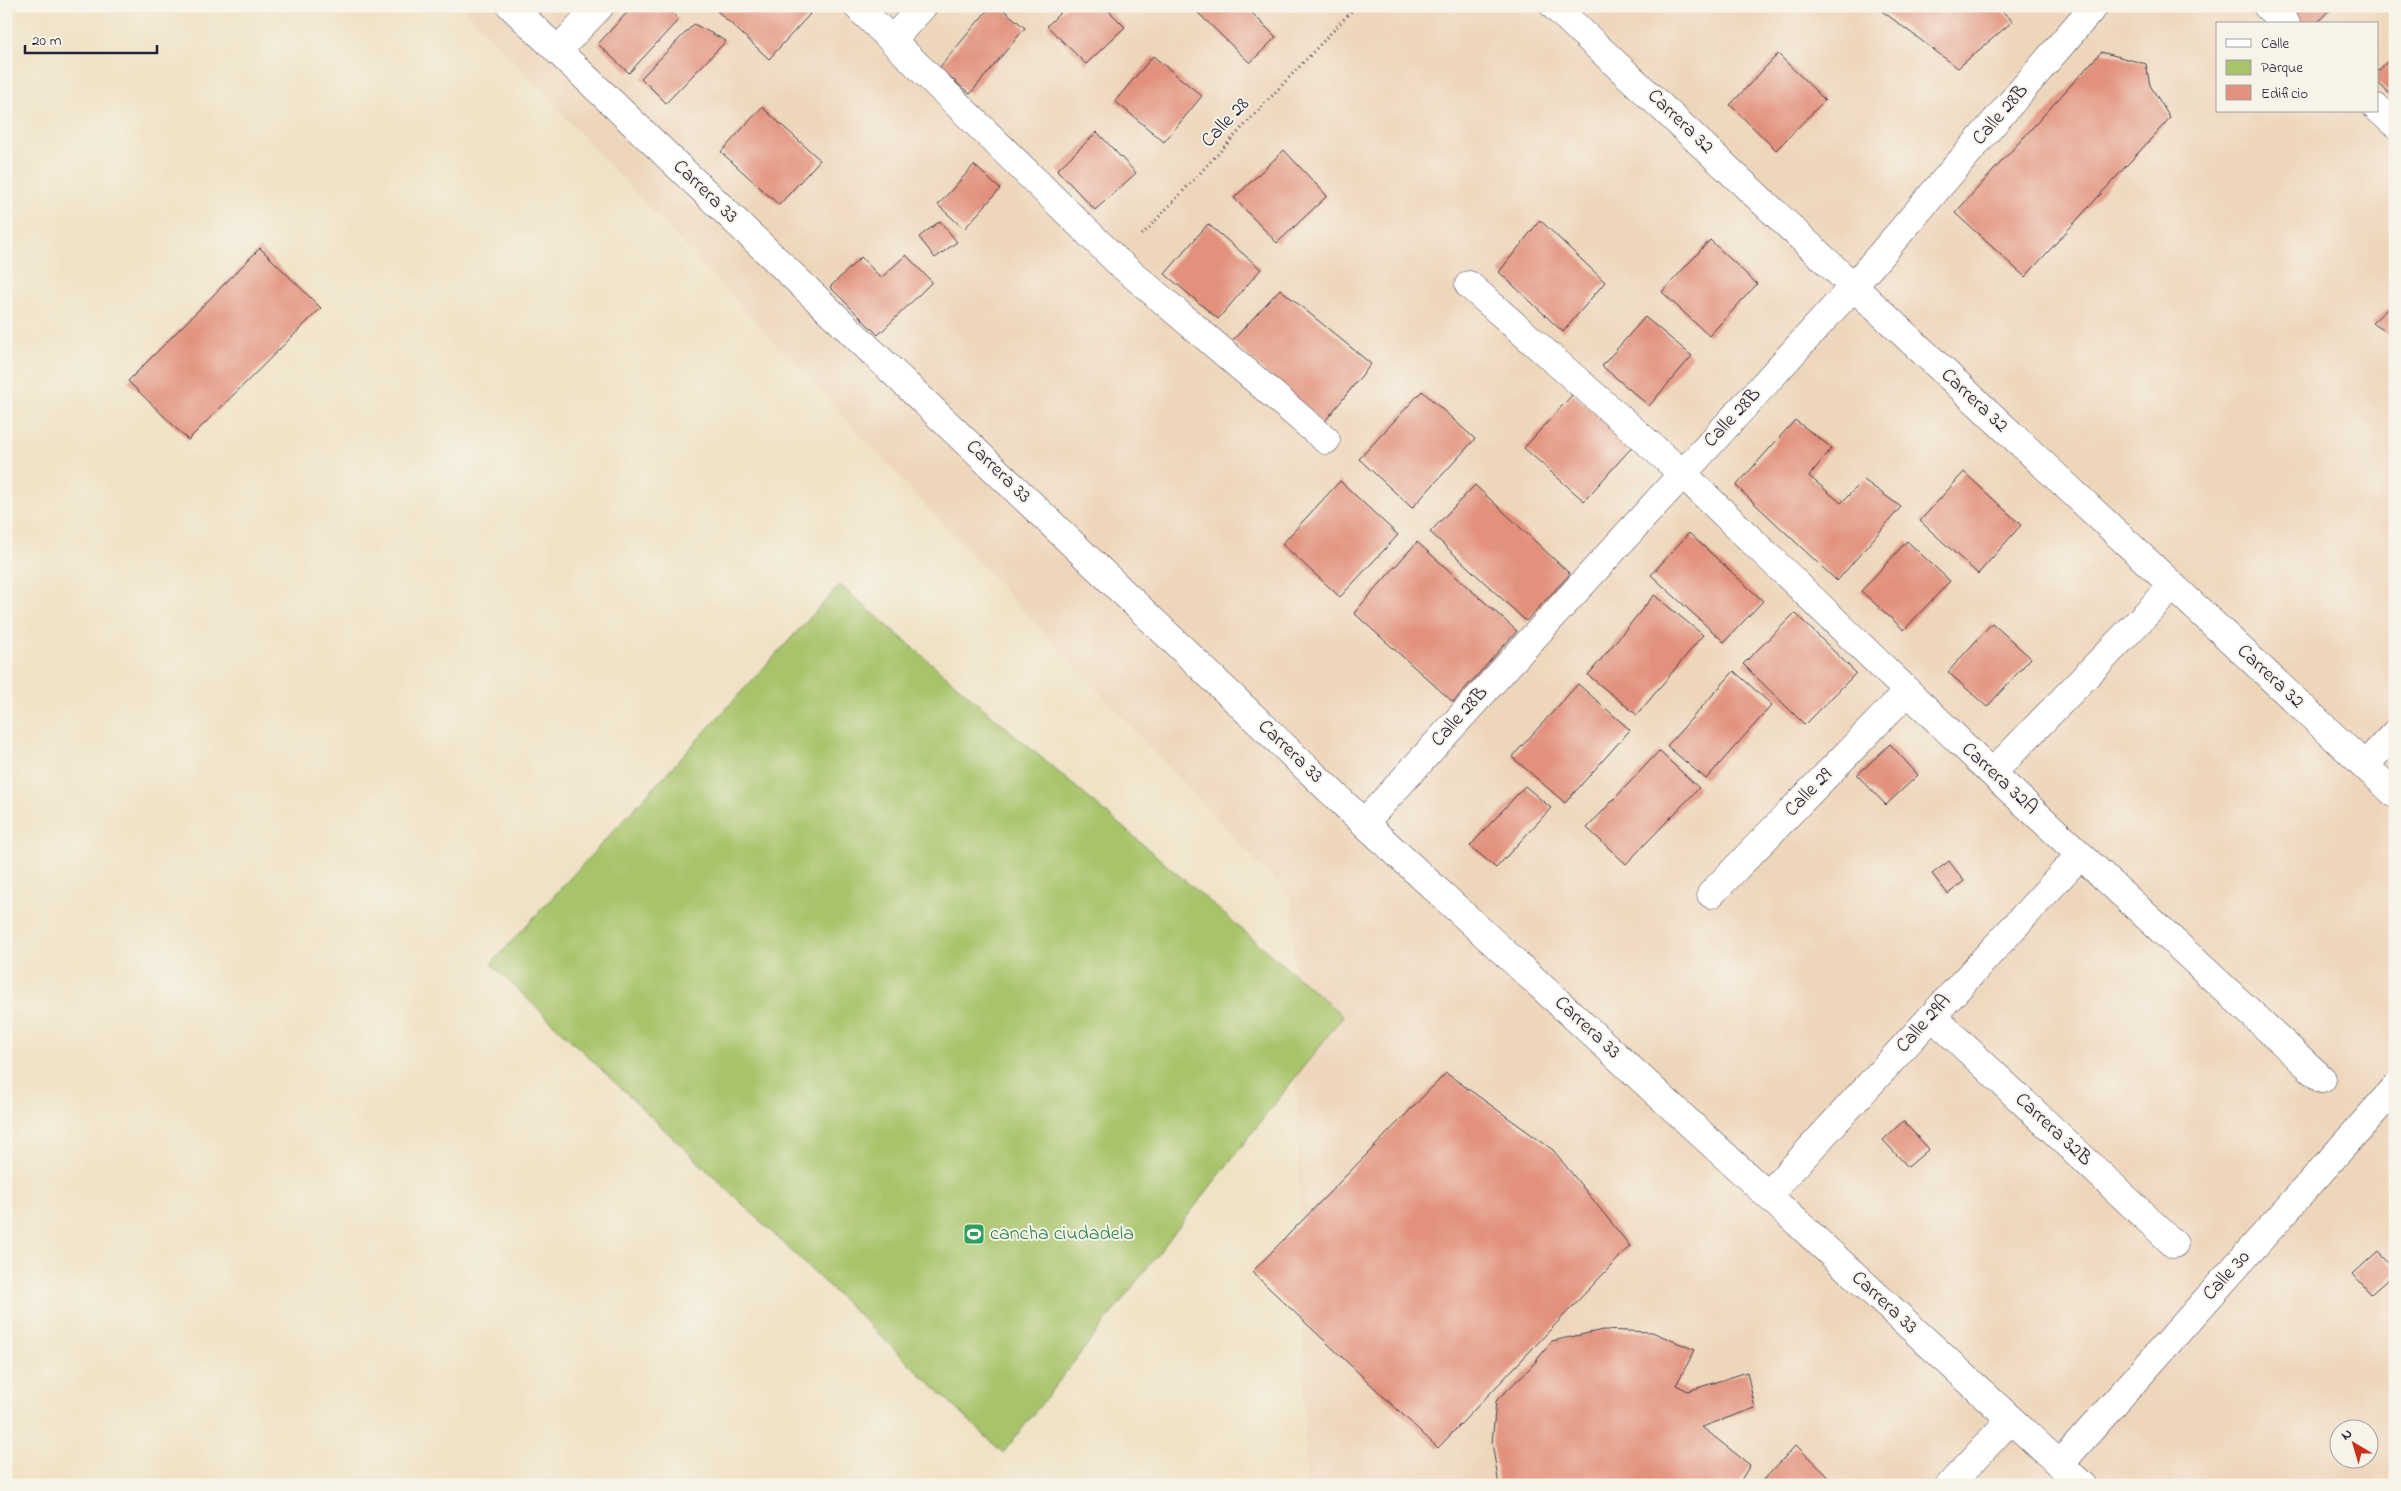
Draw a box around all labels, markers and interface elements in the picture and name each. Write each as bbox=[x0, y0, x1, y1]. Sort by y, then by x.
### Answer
scale bar bbox=[25, 22, 158, 54]
legend bbox=[2216, 22, 2378, 112]
text: 20 m bbox=[32, 30, 62, 52]
text: Calle bbox=[2261, 33, 2289, 55]
text: Parque bbox=[2261, 57, 2303, 79]
street label: Calle 28B bbox=[1966, 78, 2036, 152]
street label: Carrera 32 bbox=[1640, 83, 1720, 161]
text: Edificio bbox=[2261, 83, 2308, 105]
street label: Calle 28 bbox=[1195, 91, 1257, 155]
street label: Carrera 33 bbox=[666, 153, 744, 231]
street label: Carrera 32 bbox=[1934, 362, 2014, 440]
street label: Calle 28B bbox=[1697, 381, 1769, 455]
street label: Carrera 33 bbox=[959, 433, 1037, 511]
street label: Carrera 32 bbox=[2230, 638, 2310, 716]
street label: Calle 28B bbox=[1425, 680, 1495, 754]
street label: Carrera 33 bbox=[1251, 713, 1329, 791]
street label: Carrera 32A bbox=[1954, 736, 2044, 822]
street label: Calle 29 bbox=[1778, 762, 1840, 824]
street label: Calle 29A bbox=[1890, 988, 1958, 1060]
street label: Carrera 33 bbox=[1547, 990, 1627, 1066]
street label: Carrera 32B bbox=[2008, 1086, 2098, 1174]
place label: cancha ciudadela bbox=[990, 1220, 1134, 1249]
sports icon: cancha ciudadela bbox=[962, 1222, 986, 1246]
street label: Calle 30 bbox=[2196, 1244, 2258, 1308]
street label: Carrera 33 bbox=[1844, 1265, 1924, 1341]
north arrow bbox=[2328, 1418, 2378, 1468]
text: N bbox=[2337, 1424, 2357, 1446]

